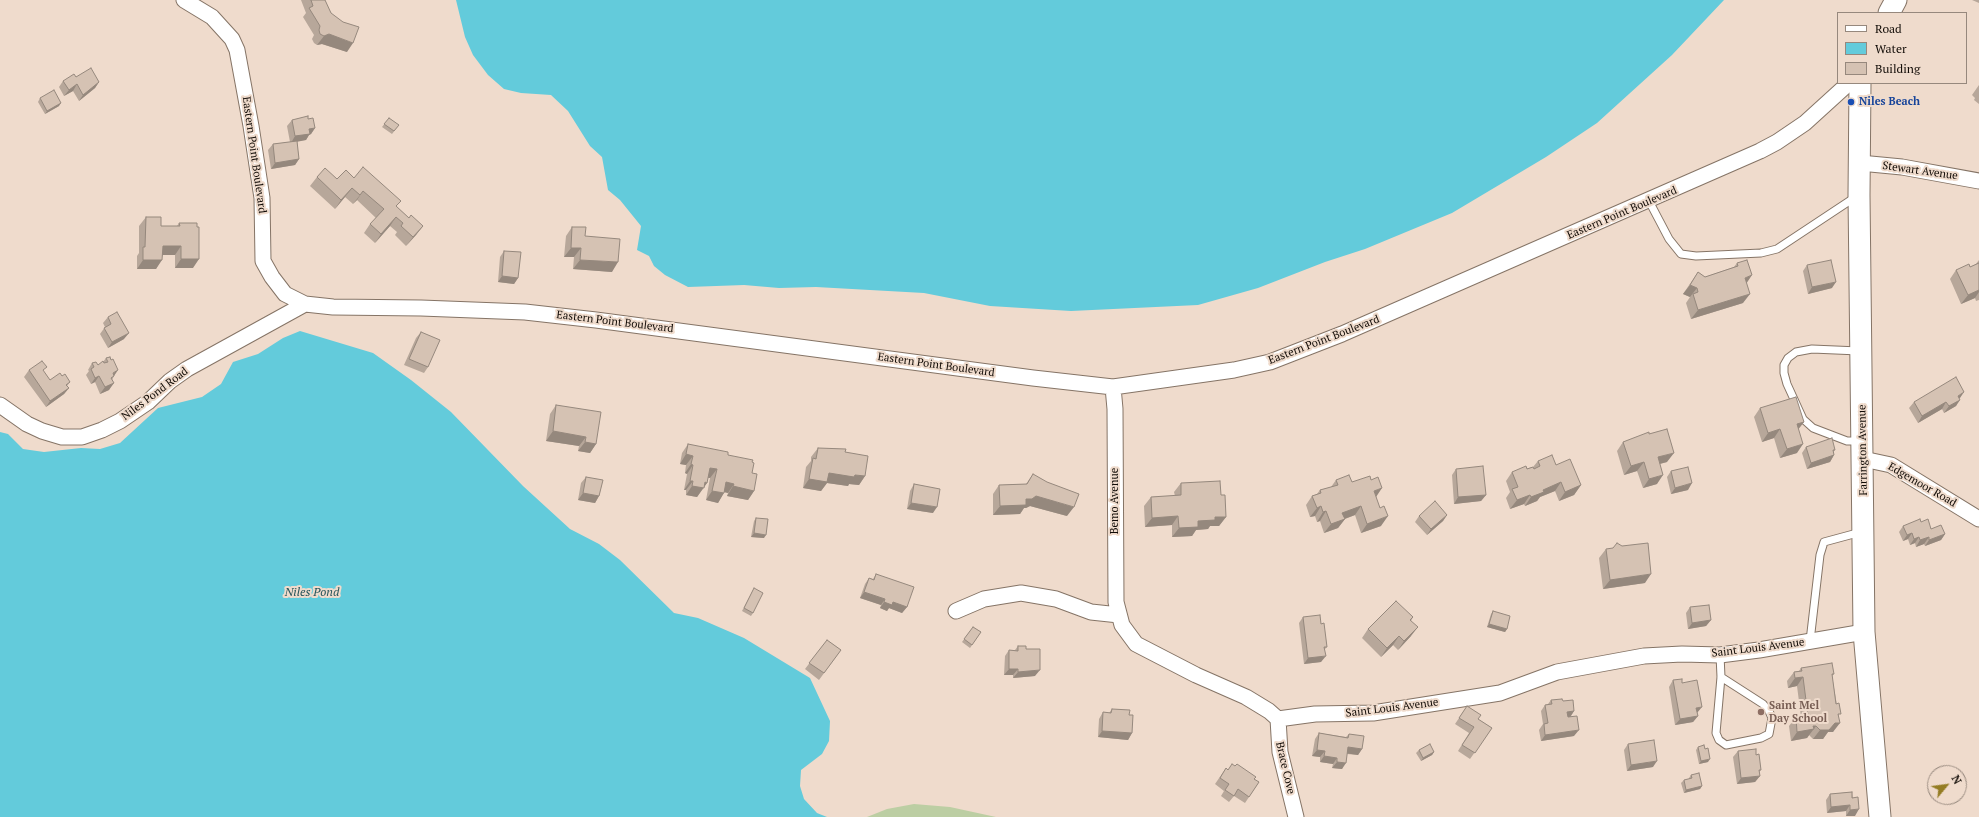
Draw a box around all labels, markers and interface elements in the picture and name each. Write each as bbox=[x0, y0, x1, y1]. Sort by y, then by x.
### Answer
legend bbox=[1837, 12, 1967, 84]
text: Road bbox=[1875, 21, 1902, 36]
text: Water bbox=[1875, 41, 1907, 56]
text: Building bbox=[1875, 61, 1920, 76]
place label: Niles Beach bbox=[1859, 95, 1920, 109]
street label: Eastern Point Boulevard bbox=[239, 96, 269, 214]
marker: Niles Beach bbox=[1846, 97, 1856, 107]
street label: Stewart Avenue bbox=[1881, 159, 1959, 183]
street label: Eastern Point Boulevard bbox=[1565, 184, 1679, 242]
street label: Eastern Point Boulevard bbox=[556, 308, 674, 336]
street label: Eastern Point Boulevard bbox=[1267, 313, 1381, 367]
street label: Eastern Point Boulevard bbox=[877, 350, 995, 380]
street label: Niles Pond Road bbox=[119, 365, 191, 423]
street label: Farrington Avenue bbox=[1856, 404, 1870, 496]
street label: Edgemoor Road bbox=[1885, 460, 1959, 510]
street label: Bemo Avenue bbox=[1108, 468, 1122, 534]
water label: Niles Pond bbox=[285, 586, 339, 600]
street label: Saint Louis Avenue bbox=[1711, 636, 1805, 660]
street label: Saint Louis Avenue bbox=[1345, 696, 1439, 720]
place label: Saint Mel Day School bbox=[1769, 699, 1827, 725]
marker: Saint Mel Day School bbox=[1756, 707, 1766, 717]
street label: Brace Cove bbox=[1273, 741, 1297, 795]
north arrow bbox=[1927, 765, 1967, 805]
text: N bbox=[1948, 773, 1965, 787]

